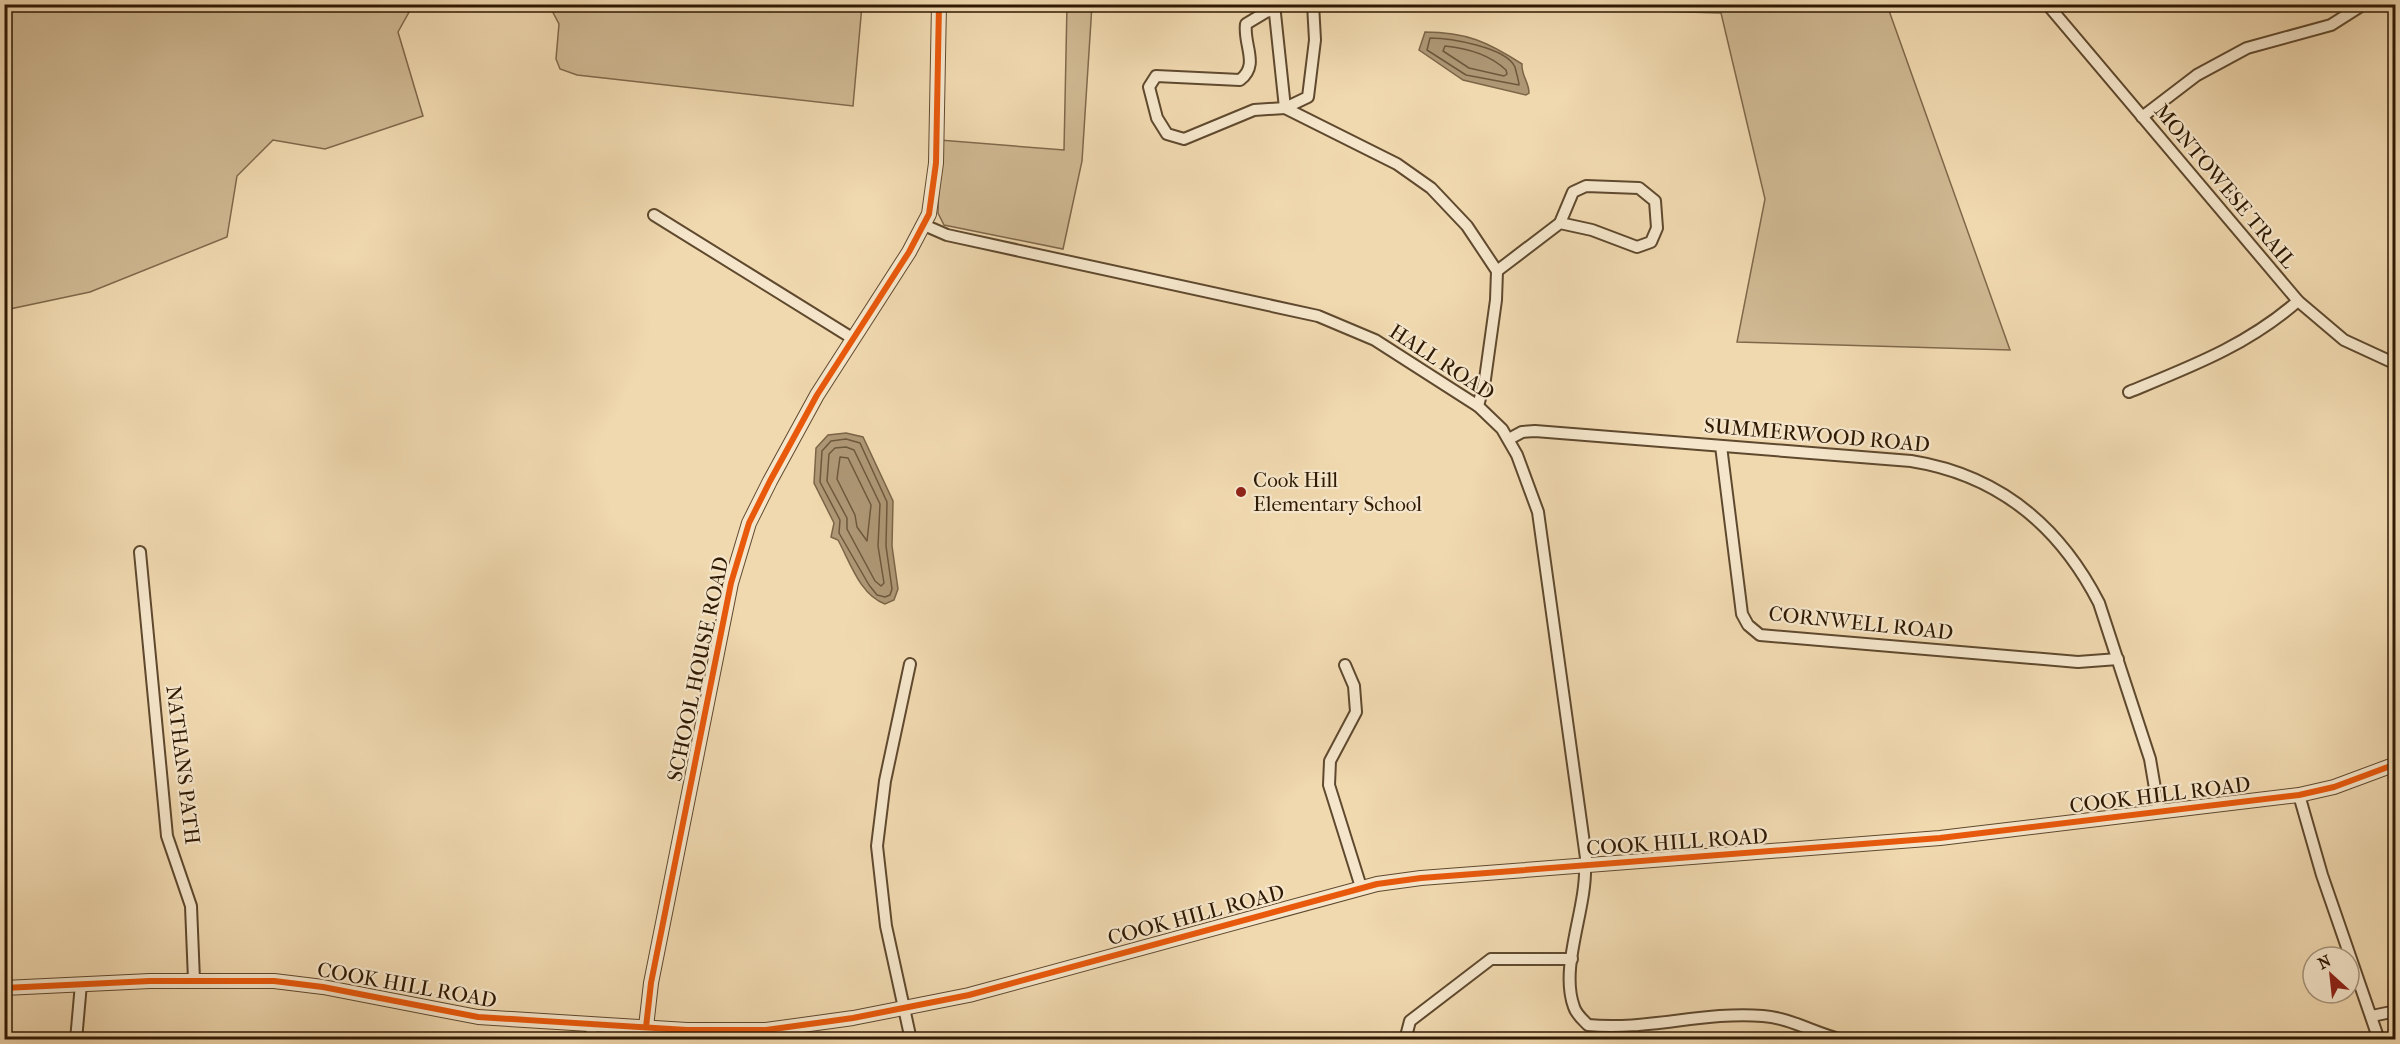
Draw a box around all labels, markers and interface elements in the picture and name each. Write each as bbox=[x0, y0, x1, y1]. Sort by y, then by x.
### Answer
street label: MONTOWESE TRAIL bbox=[2149, 99, 2301, 273]
street label: HALL ROAD bbox=[1385, 319, 1499, 405]
street label: SUMMERWOOD ROAD bbox=[1703, 413, 1931, 457]
place label: Cook Hill Elementary School bbox=[1253, 468, 1422, 516]
marker: Cook Hill Elementary School bbox=[1234, 485, 1248, 499]
street label: SCHOOL HOUSE ROAD bbox=[662, 554, 734, 784]
street label: CORNWELL ROAD bbox=[1768, 601, 1954, 645]
street label: NATHANS PATH bbox=[161, 684, 205, 846]
street label: COOK HILL ROAD bbox=[2068, 772, 2252, 818]
street label: COOK HILL ROAD bbox=[1585, 824, 1769, 860]
street label: COOK HILL ROAD bbox=[1105, 880, 1287, 950]
north arrow bbox=[2301, 945, 2361, 1005]
text: N bbox=[2315, 950, 2335, 973]
street label: COOK HILL ROAD bbox=[315, 957, 499, 1013]

